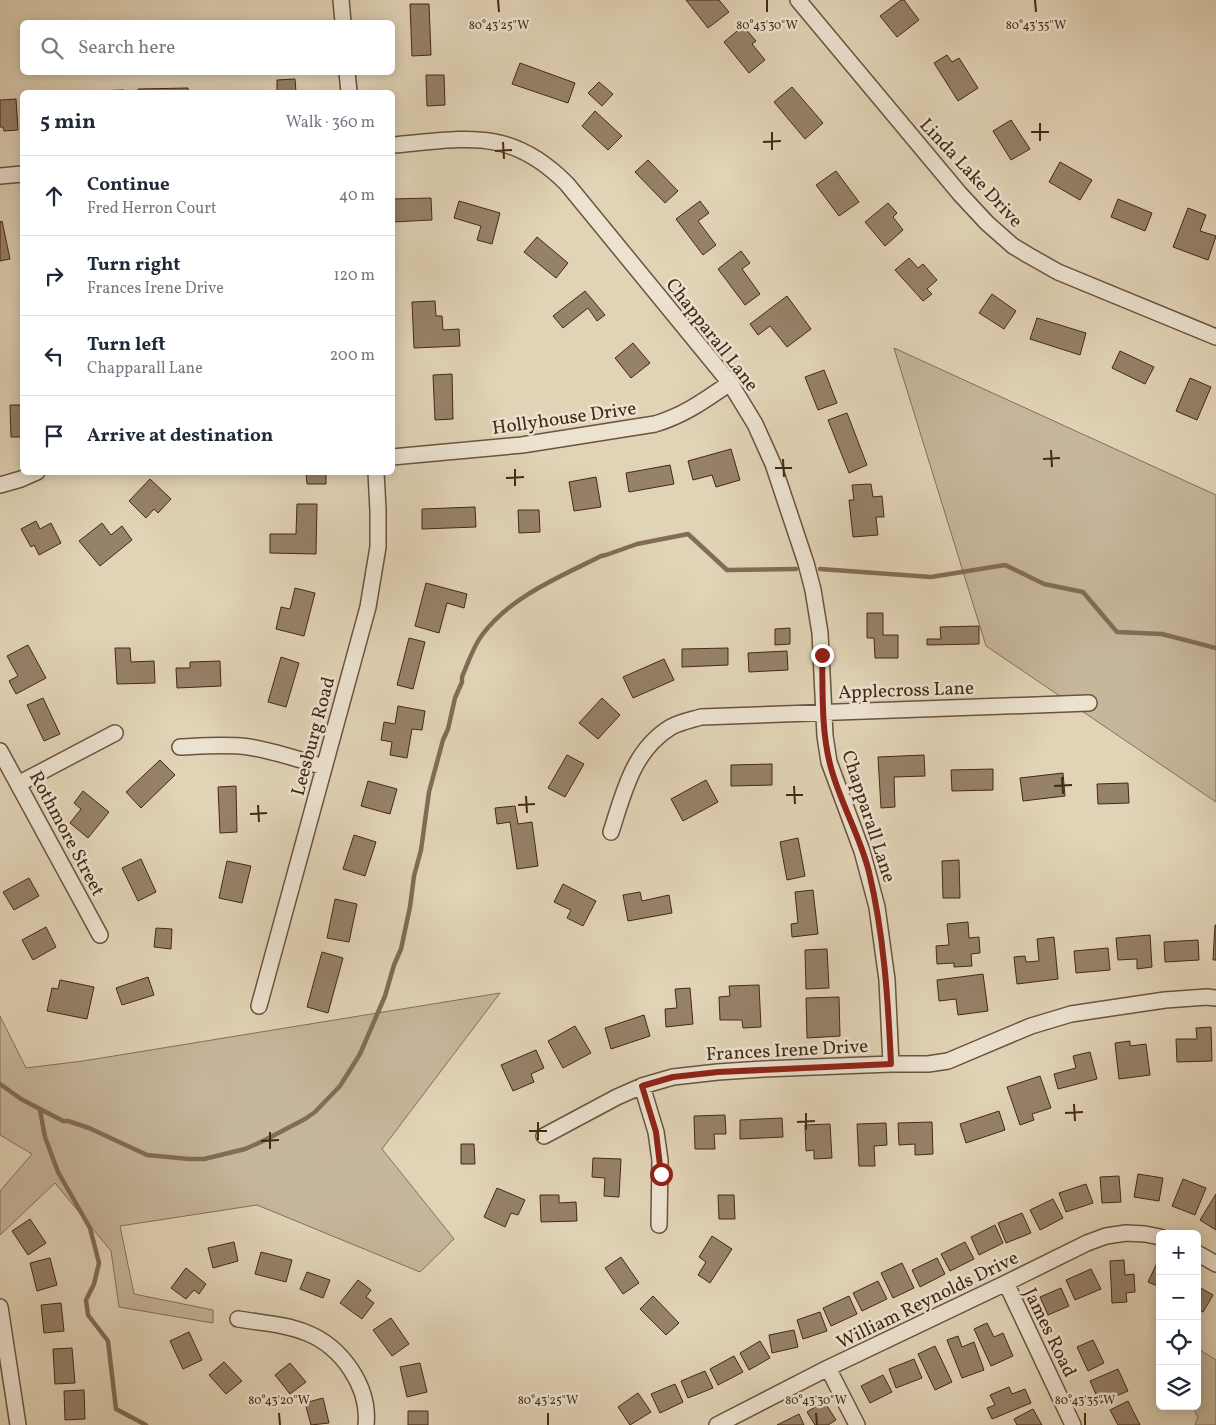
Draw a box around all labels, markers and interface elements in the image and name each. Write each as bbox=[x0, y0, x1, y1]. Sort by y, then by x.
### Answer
text: 80°43'25"W bbox=[469, 18, 529, 34]
text: 80°43'30"W bbox=[736, 18, 798, 34]
text: 80°43'35"W bbox=[1006, 18, 1066, 34]
search box bbox=[20, 20, 395, 75]
icon: search bbox=[38, 34, 66, 62]
text: Search here bbox=[78, 35, 175, 61]
text: 5 min bbox=[40, 108, 96, 137]
text: Walk · 360 m bbox=[286, 112, 375, 134]
street label: Linda Lake Drive bbox=[913, 113, 1028, 234]
text: Continue bbox=[87, 172, 170, 198]
icon: ahead bbox=[40, 182, 68, 210]
text: 40 m bbox=[339, 185, 375, 207]
text: Fred Herron Court bbox=[87, 198, 217, 220]
text: Turn right bbox=[87, 252, 180, 278]
icon: right bbox=[40, 262, 68, 290]
text: 120 m bbox=[333, 265, 375, 287]
street label: Chapparall Lane bbox=[659, 273, 764, 397]
text: Frances Irene Drive bbox=[87, 278, 224, 300]
text: Turn left bbox=[87, 332, 166, 358]
icon: left bbox=[40, 342, 68, 370]
text: 200 m bbox=[330, 345, 375, 367]
text: Chapparall Lane bbox=[87, 358, 203, 380]
street label: Hollyhouse Drive bbox=[490, 396, 638, 442]
icon: arrive bbox=[40, 422, 68, 450]
text: Arrive at destination bbox=[87, 423, 273, 449]
route end bbox=[811, 644, 834, 667]
street label: Leesburg Road bbox=[286, 674, 342, 799]
street label: Applecross Lane bbox=[838, 676, 974, 706]
street label: Chapparall Lane bbox=[834, 747, 902, 886]
street label: Rothmore Street bbox=[22, 767, 110, 901]
street label: Frances Irene Drive bbox=[705, 1034, 869, 1068]
route start bbox=[650, 1163, 673, 1186]
map controls bbox=[1156, 1230, 1201, 1410]
button: + bbox=[1156, 1230, 1201, 1275]
street label: William Reynolds Drive bbox=[833, 1245, 1023, 1356]
button: − bbox=[1156, 1275, 1201, 1320]
street label: James Road bbox=[1016, 1284, 1082, 1382]
button: locate bbox=[1156, 1320, 1201, 1365]
button: layers bbox=[1156, 1365, 1201, 1410]
text: 80°43'20"W bbox=[248, 1393, 310, 1409]
text: 80°43'25"W bbox=[518, 1393, 578, 1409]
text: 80°43'30"W bbox=[785, 1393, 847, 1409]
text: 80°43'35"W bbox=[1055, 1393, 1115, 1409]

